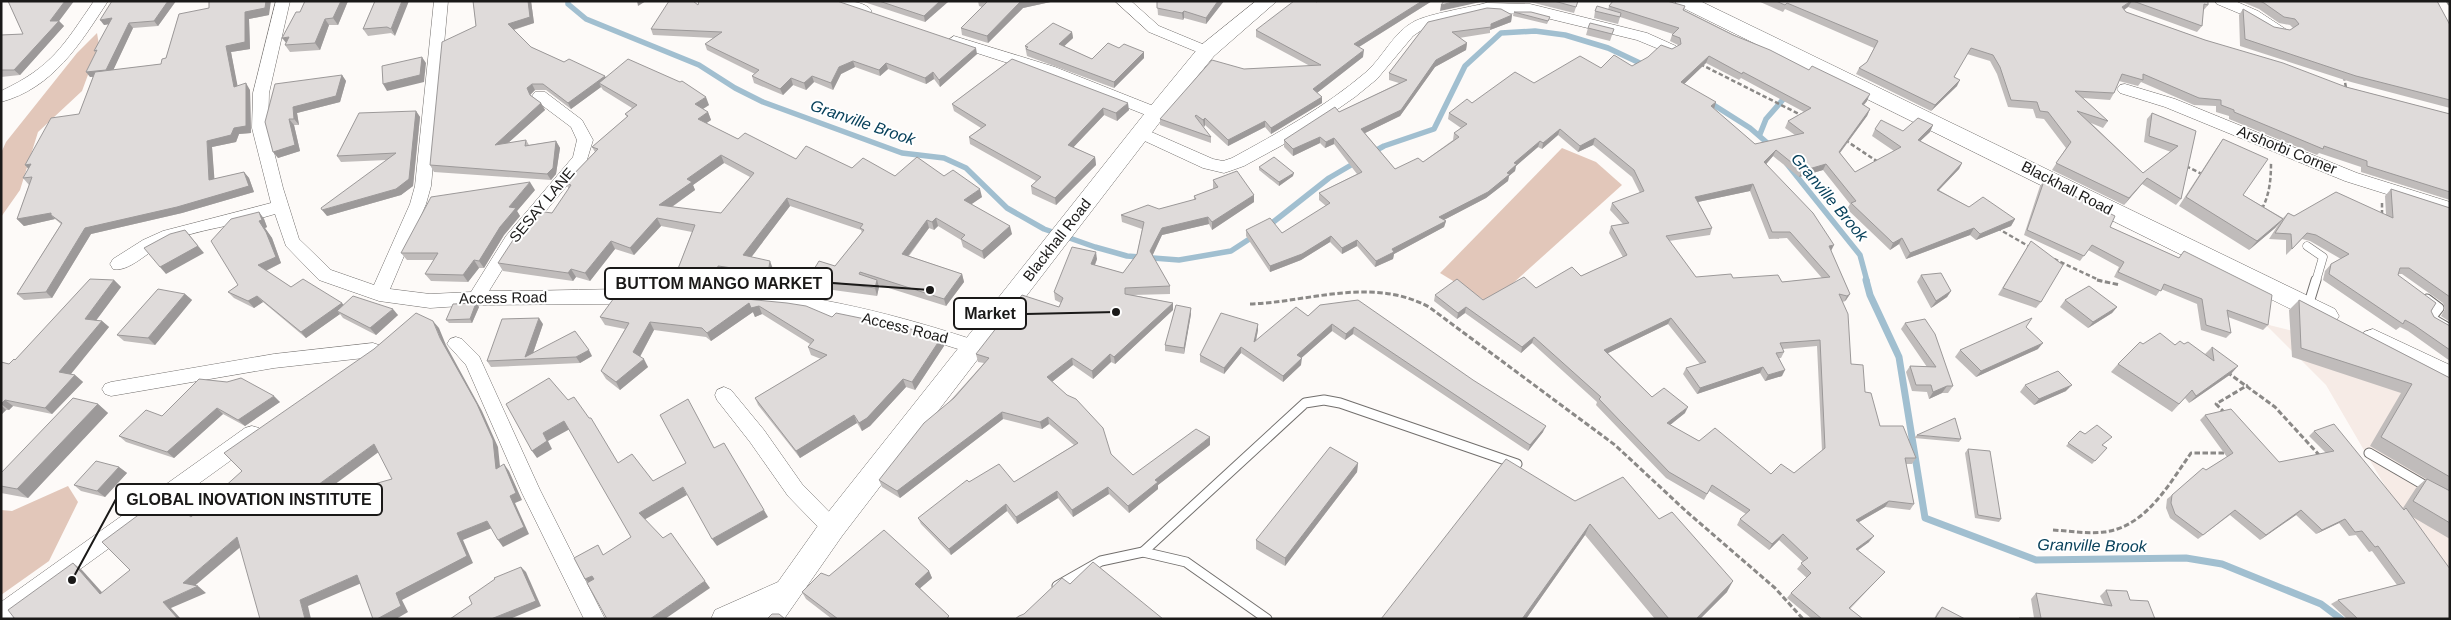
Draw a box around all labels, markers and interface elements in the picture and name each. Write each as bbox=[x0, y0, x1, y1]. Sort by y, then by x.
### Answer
water label: Granville Brook bbox=[808, 97, 918, 149]
street label: Arshorbi Corner bbox=[2235, 122, 2339, 177]
water label: Granville Brook bbox=[1788, 150, 1872, 245]
street label: Blackhall Road bbox=[2019, 157, 2116, 218]
street label: SESAY LANE bbox=[506, 164, 578, 245]
street label: Blackhall Road bbox=[1019, 195, 1094, 284]
callout: BUTTOM MANGO MARKET bbox=[605, 268, 832, 299]
text: BUTTOM MANGO MARKET bbox=[616, 275, 823, 292]
street label: Access Road bbox=[459, 288, 547, 307]
callout: Market bbox=[954, 298, 1026, 329]
text: Market bbox=[964, 305, 1016, 322]
street label: Access Road bbox=[860, 309, 950, 346]
callout: GLOBAL INOVATION INSTITUTE bbox=[116, 484, 382, 515]
text: GLOBAL INOVATION INSTITUTE bbox=[126, 491, 372, 508]
water label: Granville Brook bbox=[2037, 536, 2148, 555]

